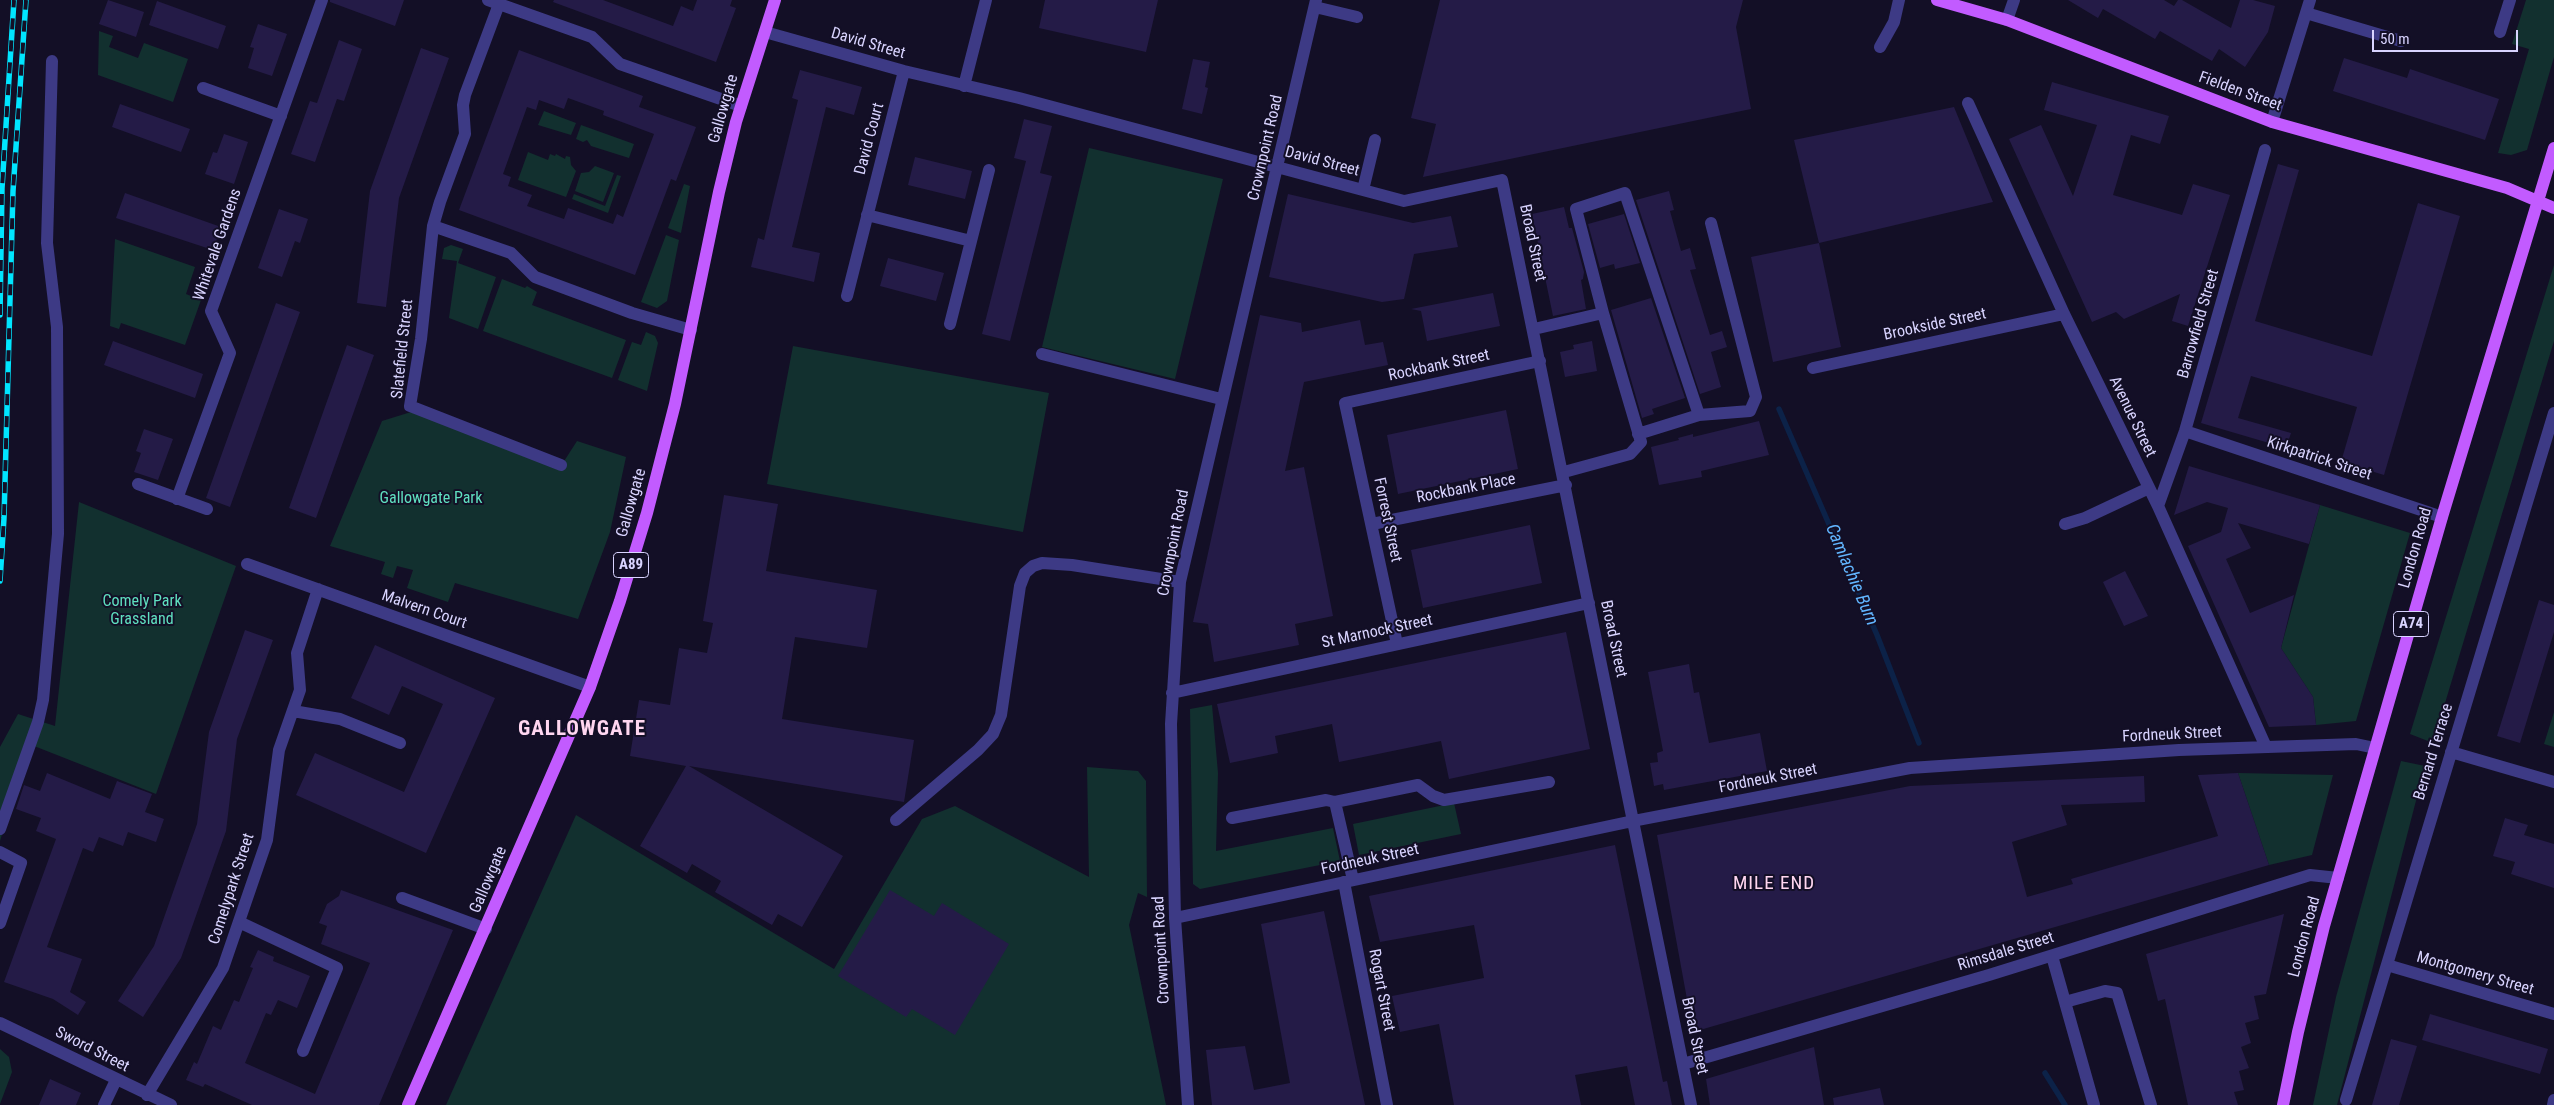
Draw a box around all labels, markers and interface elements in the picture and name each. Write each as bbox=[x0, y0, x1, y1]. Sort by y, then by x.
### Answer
scale bar bbox=[2374, 20, 2520, 52]
street label: David Street bbox=[829, 24, 907, 64]
text: 50 m bbox=[2380, 30, 2410, 48]
street label: Fielden Street bbox=[2196, 68, 2284, 116]
street label: Gallowgate bbox=[705, 72, 743, 146]
street label: Crownpoint Road bbox=[1245, 93, 1287, 203]
street label: David Court bbox=[851, 101, 889, 177]
street label: David Street bbox=[1283, 143, 1361, 181]
street label: Whitevale Gardens bbox=[190, 186, 246, 304]
street label: Broad Street bbox=[1514, 203, 1550, 283]
street label: Barrowfield Street bbox=[2174, 267, 2224, 381]
street label: Slatefield Street bbox=[388, 298, 418, 400]
street label: Brookside Street bbox=[1882, 305, 1988, 345]
street label: Rockbank Street bbox=[1387, 346, 1491, 386]
street label: Avenue Street bbox=[2104, 374, 2160, 460]
street label: Kirkpatrick Street bbox=[2264, 433, 2374, 485]
street label: Gallowgate bbox=[613, 466, 651, 540]
street label: Rockbank Place bbox=[1415, 470, 1517, 508]
street label: Forrest Street bbox=[1369, 476, 1405, 564]
street label: Crownpoint Road bbox=[1154, 488, 1194, 598]
park label: Gallowgate Park bbox=[380, 489, 482, 509]
street label: London Road bbox=[2395, 506, 2437, 590]
water label: Camlachie Burn bbox=[1820, 521, 1882, 629]
road number: A89 bbox=[614, 552, 648, 578]
street label: Malvern Court bbox=[379, 586, 469, 634]
park label: Comely Park Grassland bbox=[102, 592, 182, 630]
street label: Broad Street bbox=[1595, 599, 1631, 679]
street label: St Marnock Street bbox=[1320, 611, 1434, 653]
road number: A74 bbox=[2394, 612, 2428, 636]
street label: Bernard Terrace bbox=[2410, 701, 2458, 803]
district label: GALLOWGATE bbox=[517, 717, 647, 743]
street label: Fordneuk Street bbox=[2122, 723, 2222, 747]
street label: Fordneuk Street bbox=[1717, 760, 1819, 798]
street label: Comelypark Street bbox=[205, 831, 259, 947]
street label: Fordneuk Street bbox=[1319, 840, 1421, 880]
street label: Gallowgate bbox=[466, 844, 512, 916]
district label: MILE END bbox=[1732, 873, 1816, 895]
street label: London Road bbox=[2285, 894, 2325, 980]
street label: Crownpoint Road bbox=[1150, 896, 1174, 1004]
street label: Rimsdale Street bbox=[1956, 928, 2056, 976]
street label: Rogart Street bbox=[1364, 947, 1398, 1033]
street label: Montgomery Street bbox=[2414, 948, 2536, 1000]
street label: Broad Street bbox=[1676, 996, 1712, 1076]
street label: Sword Street bbox=[52, 1023, 132, 1077]

